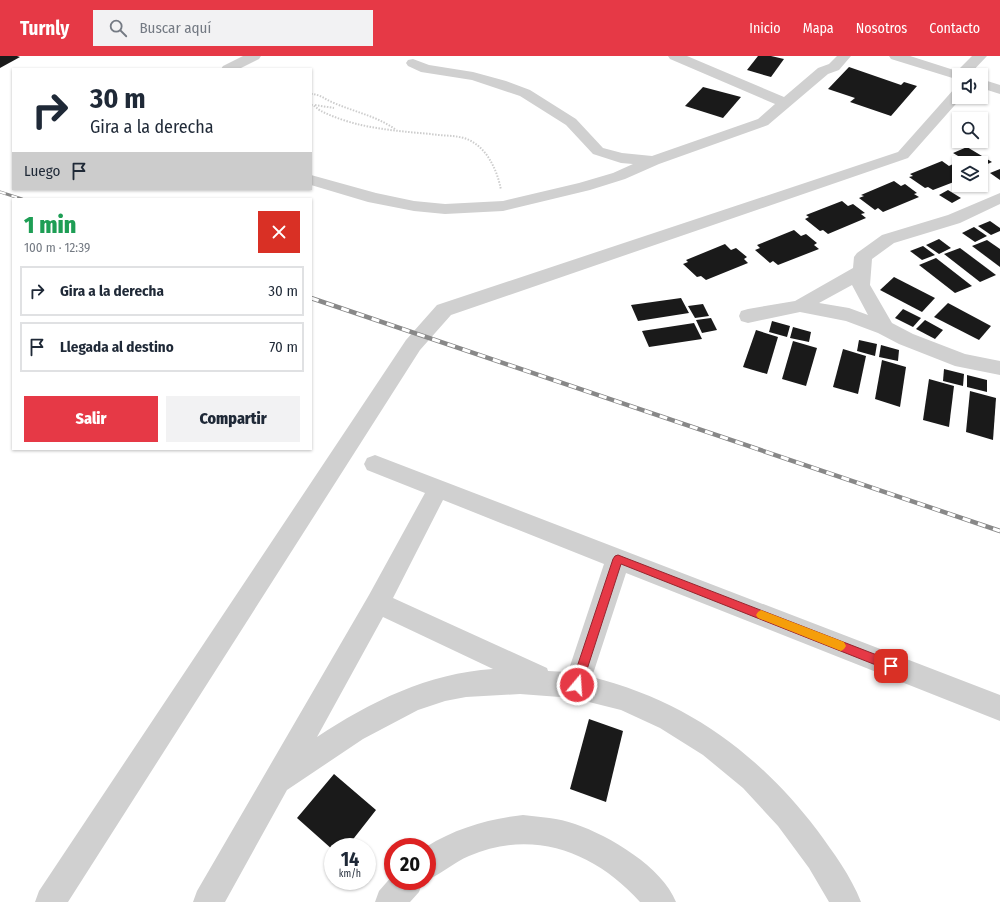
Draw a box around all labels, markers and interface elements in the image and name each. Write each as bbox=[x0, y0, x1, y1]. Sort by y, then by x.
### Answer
search box bbox=[93, 10, 373, 46]
text: Turnly bbox=[20, 17, 69, 40]
icon: search bbox=[107, 17, 129, 39]
text: Buscar aquí bbox=[139, 19, 211, 37]
text: Inicio bbox=[749, 20, 781, 37]
text: Mapa bbox=[803, 20, 834, 37]
text: Nosotros bbox=[856, 20, 907, 37]
text: Contacto bbox=[929, 20, 980, 37]
map controls bbox=[952, 68, 988, 192]
button: sound bbox=[952, 68, 988, 104]
text: 30 m bbox=[90, 82, 146, 115]
icon: right bbox=[24, 84, 76, 136]
button: search bbox=[952, 112, 988, 148]
text: Gira a la derecha bbox=[90, 116, 214, 138]
button: layers bbox=[952, 156, 988, 192]
icon: arrive bbox=[68, 160, 90, 182]
text: Luego bbox=[24, 162, 60, 180]
text: 1 min bbox=[24, 211, 76, 239]
button: close bbox=[258, 211, 300, 253]
text: 100 m · 12:39 bbox=[24, 240, 90, 255]
icon: right bbox=[26, 280, 48, 302]
text: Gira a la derecha bbox=[60, 282, 164, 300]
text: 30 m bbox=[268, 282, 298, 300]
icon: arrive bbox=[26, 336, 48, 358]
text: Llegada al destino bbox=[60, 338, 174, 356]
text: 70 m bbox=[269, 338, 298, 356]
button: Salir bbox=[24, 396, 158, 442]
button: Compartir bbox=[166, 396, 300, 442]
pin bbox=[874, 649, 908, 683]
icon: arrive bbox=[880, 655, 902, 677]
position arrow bbox=[556, 664, 598, 706]
speed limit sign: 20 bbox=[384, 838, 436, 890]
text: 14 bbox=[341, 847, 359, 871]
text: km/h bbox=[339, 868, 361, 880]

